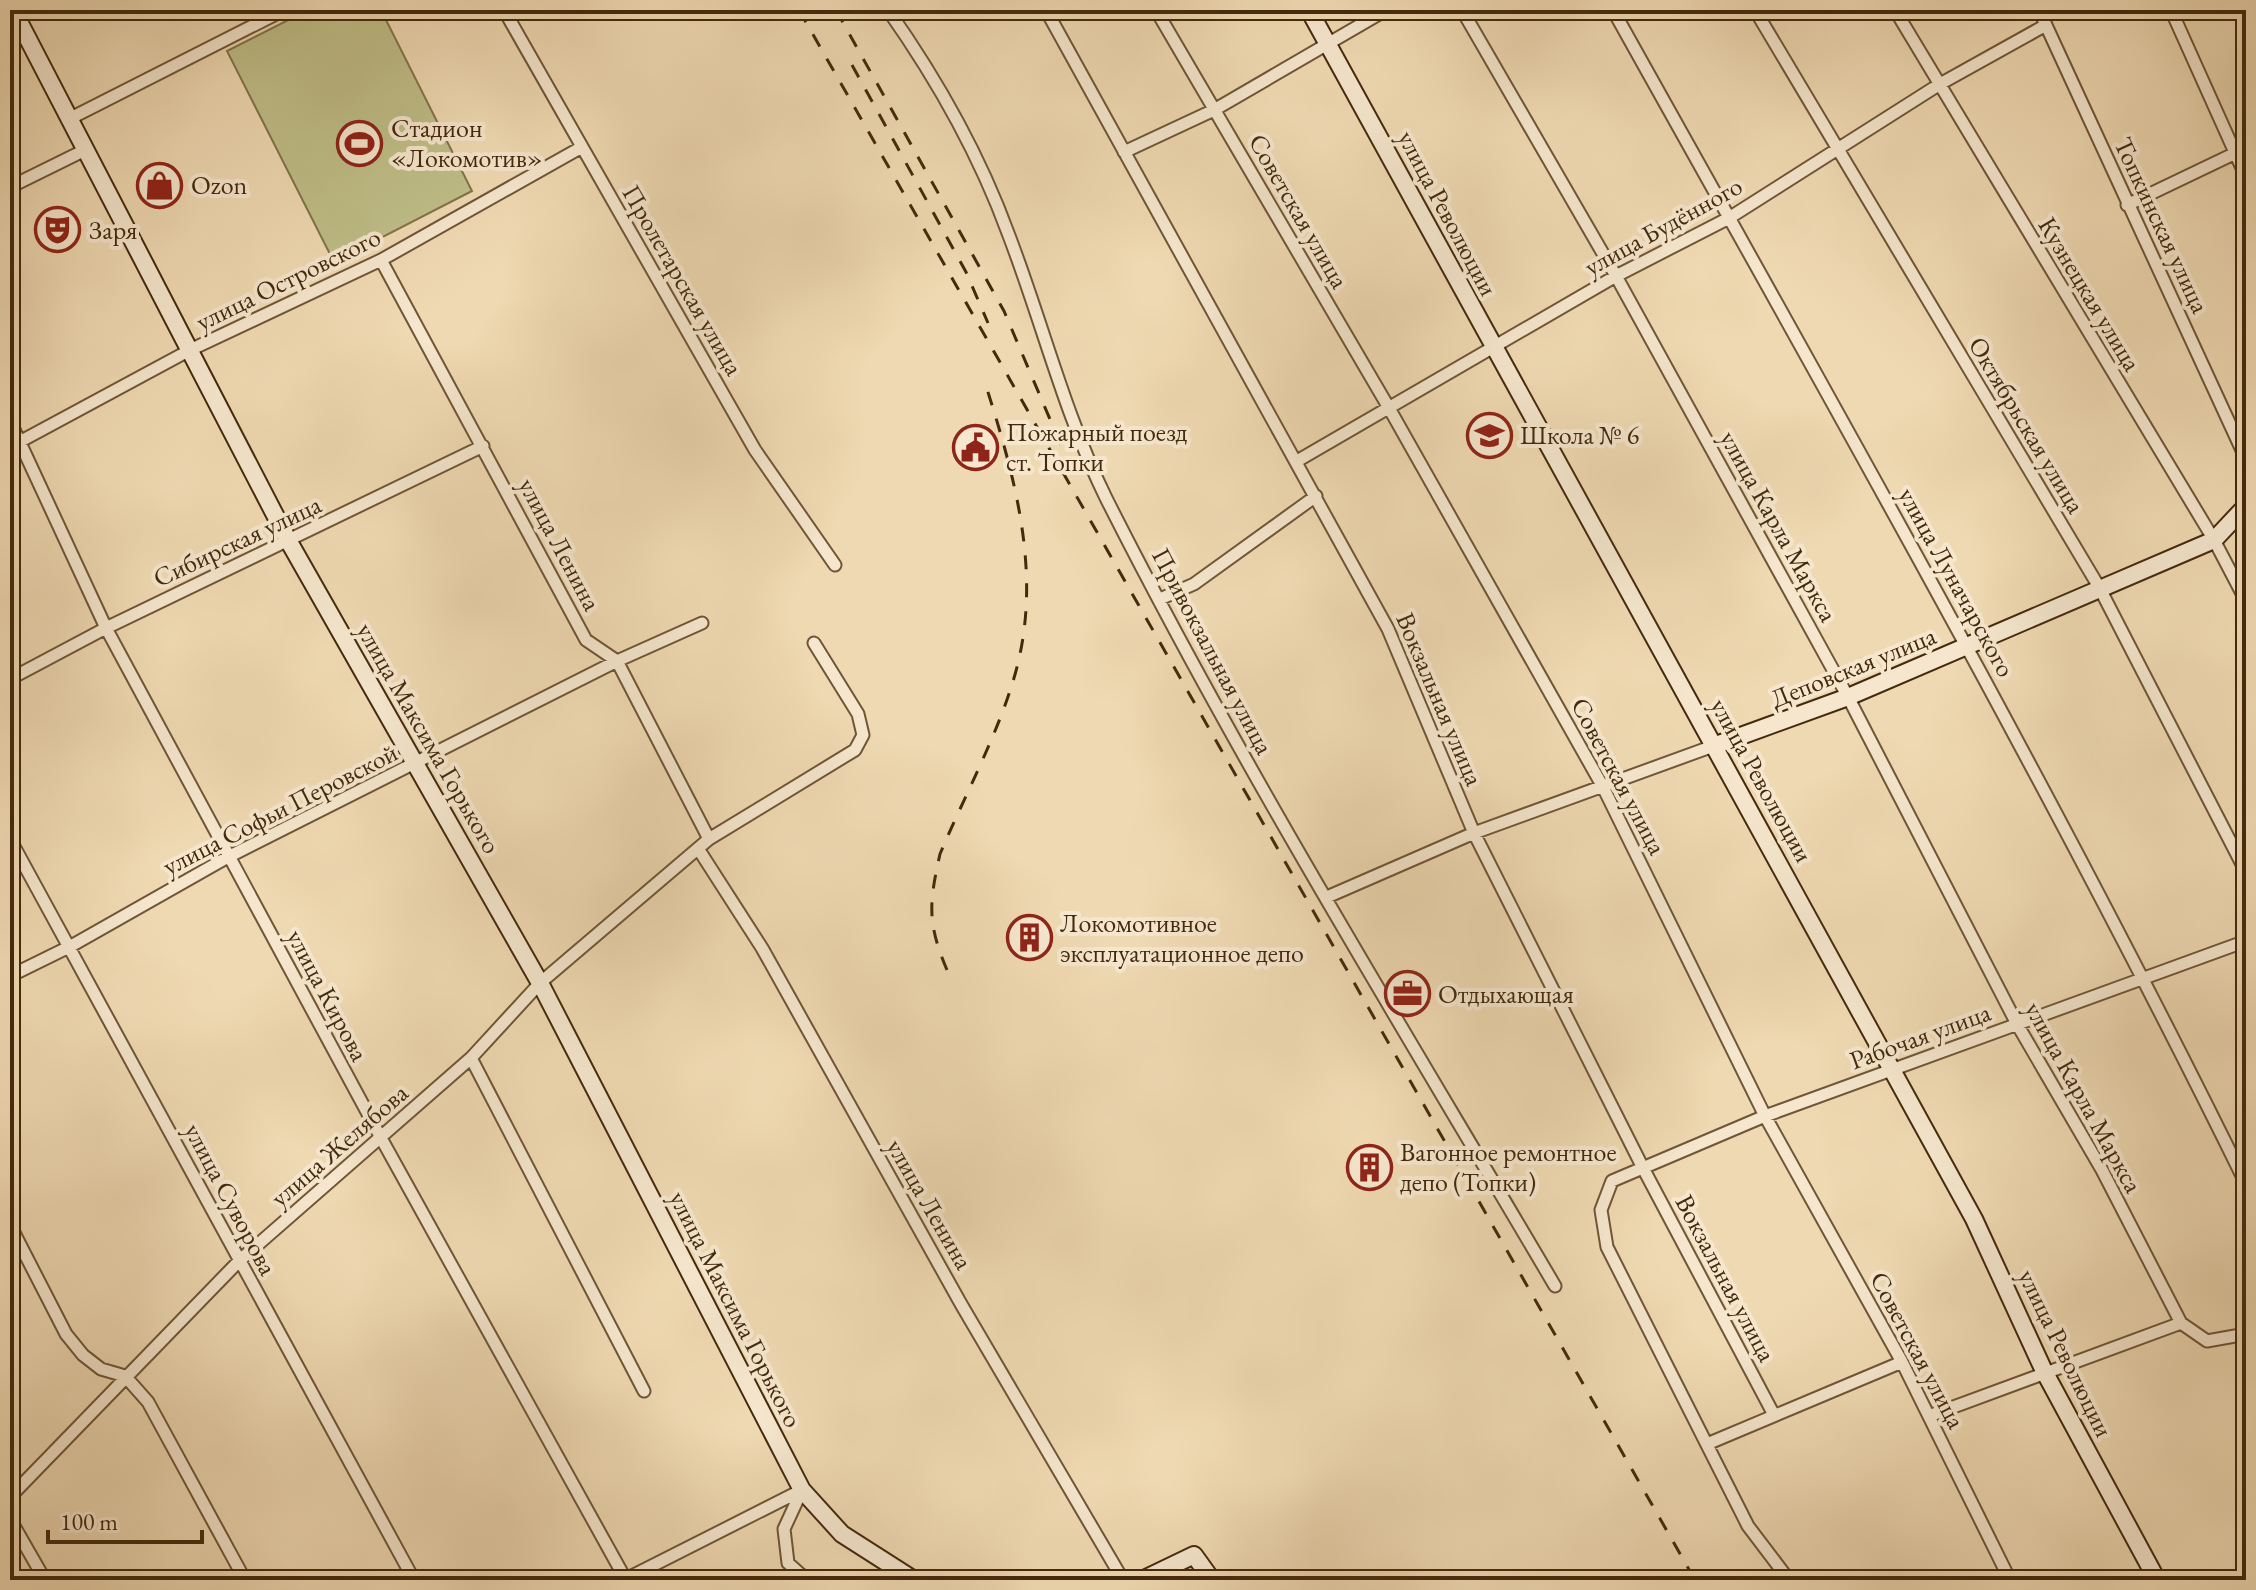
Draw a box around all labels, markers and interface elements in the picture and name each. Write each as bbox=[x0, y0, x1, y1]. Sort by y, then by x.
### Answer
place label: Стадион «Локомотив» bbox=[391, 111, 542, 175]
sports icon: Стадион «Локомотив» bbox=[336, 119, 384, 167]
street label: улица Революции bbox=[1390, 124, 1506, 302]
street label: Советская улица bbox=[1241, 127, 1357, 295]
street label: Топкинская улица bbox=[2106, 131, 2218, 319]
shop icon: Ozon bbox=[136, 161, 184, 209]
place label: Ozon bbox=[191, 168, 248, 202]
street label: улица Будённого bbox=[1578, 168, 1748, 284]
street label: Пролетарская улица bbox=[615, 179, 752, 382]
theatre icon: Заря bbox=[34, 206, 82, 254]
street label: Кузнецкая улица bbox=[2031, 211, 2150, 378]
place label: Заря bbox=[89, 213, 137, 247]
street label: улица Островского bbox=[190, 220, 386, 338]
street label: Октябрьская улица bbox=[1961, 330, 2093, 520]
school or university icon: Школа № 6 bbox=[1465, 411, 1513, 459]
place label: Пожарный поезд ст. Топки bbox=[1006, 415, 1187, 479]
place label: Школа № 6 bbox=[1520, 418, 1639, 452]
public building icon: Пожарный поезд ст. Топки bbox=[951, 423, 999, 471]
street label: улица Карла Маркса bbox=[1712, 424, 1846, 628]
street label: улица Ленина bbox=[511, 472, 610, 617]
street label: улица Луначарского bbox=[1891, 481, 2023, 683]
street label: Сибирская улица bbox=[147, 487, 327, 595]
street label: Привокзальная улица bbox=[1144, 542, 1282, 761]
street label: Вокзальная улица bbox=[1388, 607, 1492, 791]
street label: улица Максима Горького bbox=[349, 616, 509, 860]
street label: Деповская улица bbox=[1765, 618, 1941, 716]
street label: Советская улица bbox=[1563, 692, 1675, 861]
street label: улица Революции bbox=[1703, 692, 1821, 868]
street label: улица Софьи Перовской bbox=[157, 735, 403, 883]
place label: Локомотивное эксплуатационное депо bbox=[1060, 906, 1304, 970]
building icon: Локомотивное эксплуатационное депо bbox=[1005, 914, 1053, 962]
street label: улица Кирова bbox=[279, 923, 377, 1067]
office icon: Отдыхающая bbox=[1383, 970, 1431, 1018]
place label: Отдыхающая bbox=[1438, 977, 1574, 1011]
street label: Рабочая улица bbox=[1845, 995, 1996, 1077]
street label: улица Карла Маркса bbox=[2017, 995, 2151, 1199]
street label: улица Желябова bbox=[263, 1075, 415, 1214]
street label: улица Суворова bbox=[177, 1117, 286, 1281]
street label: улица Ленина bbox=[879, 1132, 981, 1276]
place label: Вагонное ремонтное депо (Топки) bbox=[1400, 1135, 1617, 1199]
building icon: Вагонное ремонтное депо (Топки) bbox=[1345, 1143, 1393, 1191]
street label: улица Максима Горького bbox=[662, 1185, 810, 1433]
street label: Вокзальная улица bbox=[1668, 1188, 1785, 1368]
street label: улица Революции bbox=[2011, 1263, 2121, 1443]
street label: Советская улица bbox=[1862, 1266, 1974, 1435]
scale bar bbox=[48, 1494, 202, 1544]
text: 100 m bbox=[60, 1506, 118, 1537]

